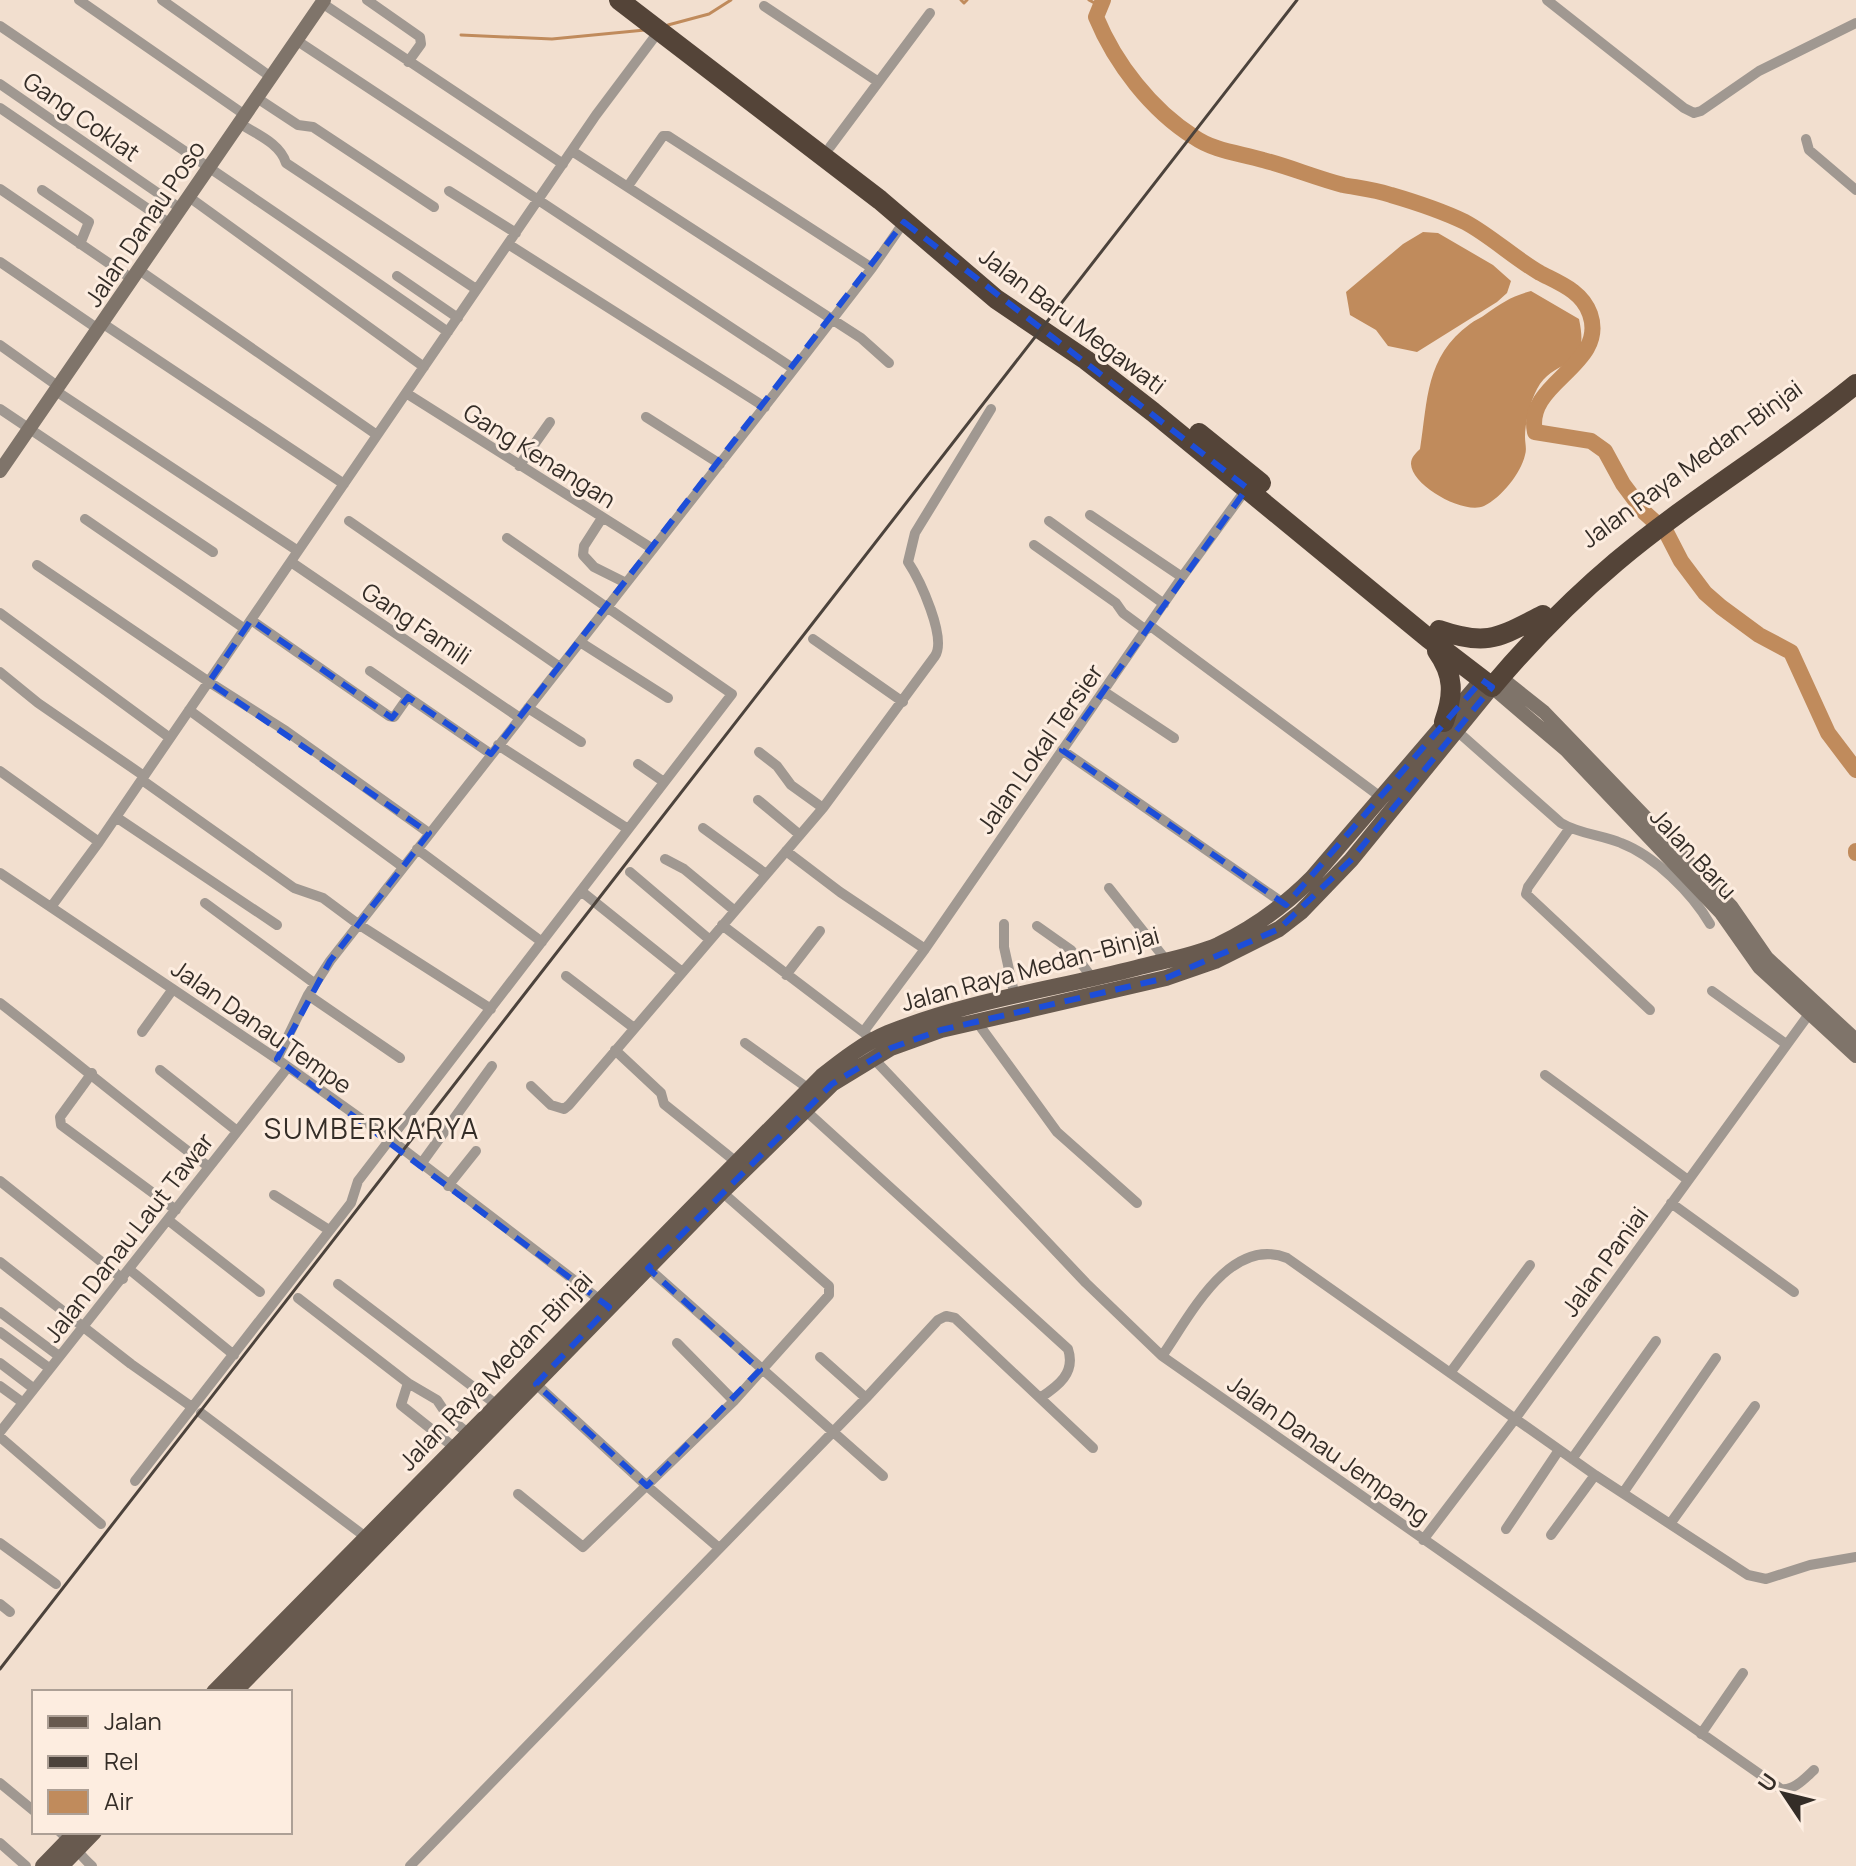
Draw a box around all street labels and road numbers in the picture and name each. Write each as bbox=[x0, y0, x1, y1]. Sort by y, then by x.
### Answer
street label: Gang Coklat bbox=[17, 64, 147, 168]
street label: Jalan Danau Poso bbox=[76, 133, 212, 313]
street label: Jalan Baru Megawati bbox=[973, 239, 1173, 401]
street label: Jalan Raya Medan-Binjai bbox=[1574, 371, 1808, 555]
street label: Gang Kenangan bbox=[457, 395, 623, 515]
street label: Gang Famili bbox=[356, 574, 478, 672]
street label: Jalan Lokal Tersier bbox=[968, 656, 1110, 839]
street label: Jalan Baru bbox=[1643, 800, 1745, 906]
street label: Jalan Raya Medan-Binjai bbox=[897, 918, 1163, 1018]
street label: Jalan Danau Tempe bbox=[165, 951, 359, 1101]
street label: Jalan Danau Laut Tawar bbox=[36, 1125, 221, 1349]
street label: Jalan Paniai bbox=[1553, 1199, 1655, 1323]
street label: Jalan Raya Medan-Binjai bbox=[391, 1263, 599, 1477]
street label: Jalan Danau Jempang bbox=[1221, 1367, 1437, 1531]

